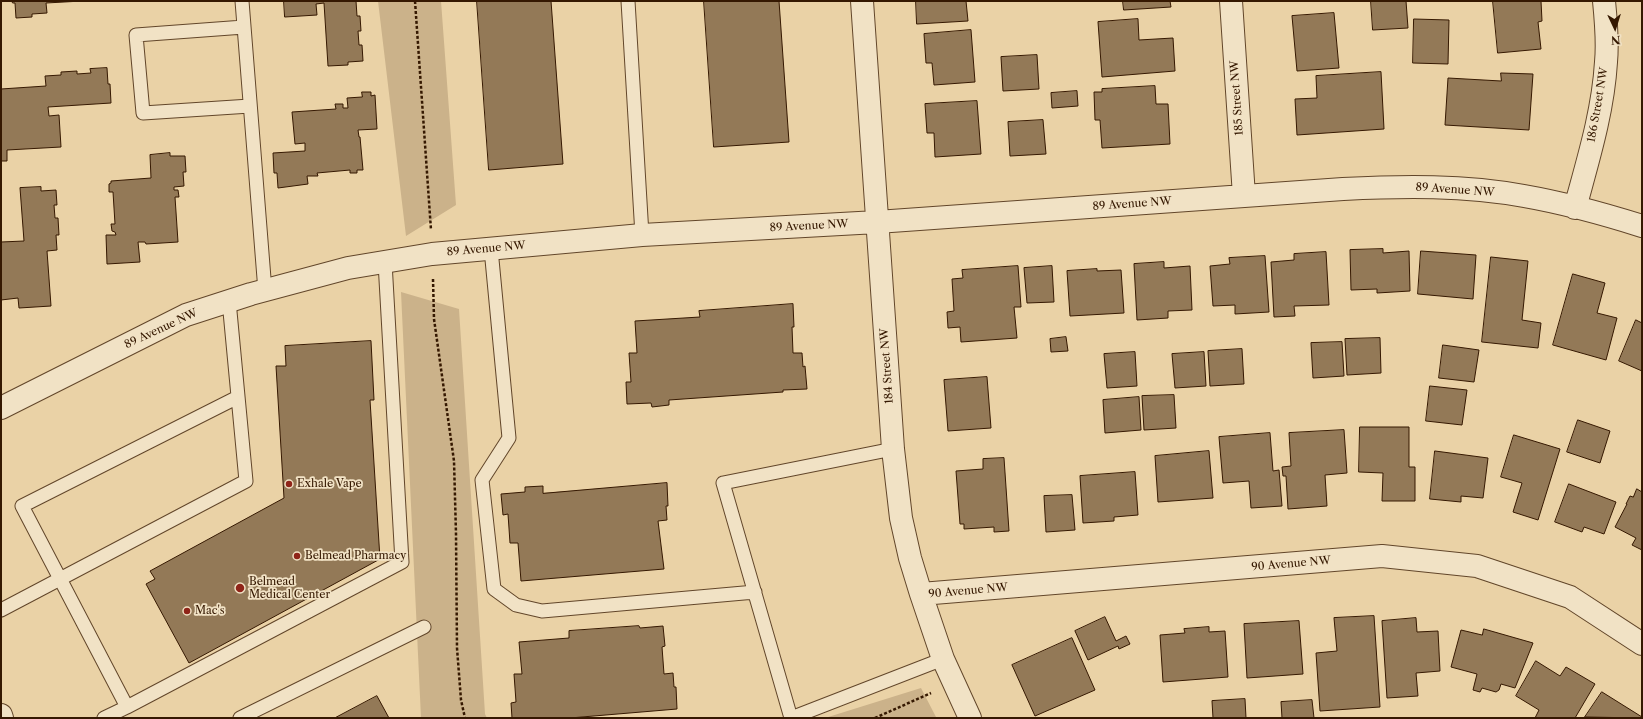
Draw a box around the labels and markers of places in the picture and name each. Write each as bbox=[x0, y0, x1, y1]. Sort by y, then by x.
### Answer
place label: Exhale Vape bbox=[297, 477, 362, 491]
marker: Exhale Vape bbox=[284, 479, 294, 489]
place label: Belmead Pharmacy bbox=[305, 549, 406, 563]
marker: Belmead Pharmacy bbox=[292, 551, 302, 561]
place label: Belmead Medical Center bbox=[249, 575, 330, 601]
marker: Belmead Medical Center bbox=[234, 582, 246, 594]
place label: Mac's bbox=[195, 604, 225, 618]
marker: Mac's bbox=[182, 606, 192, 616]

